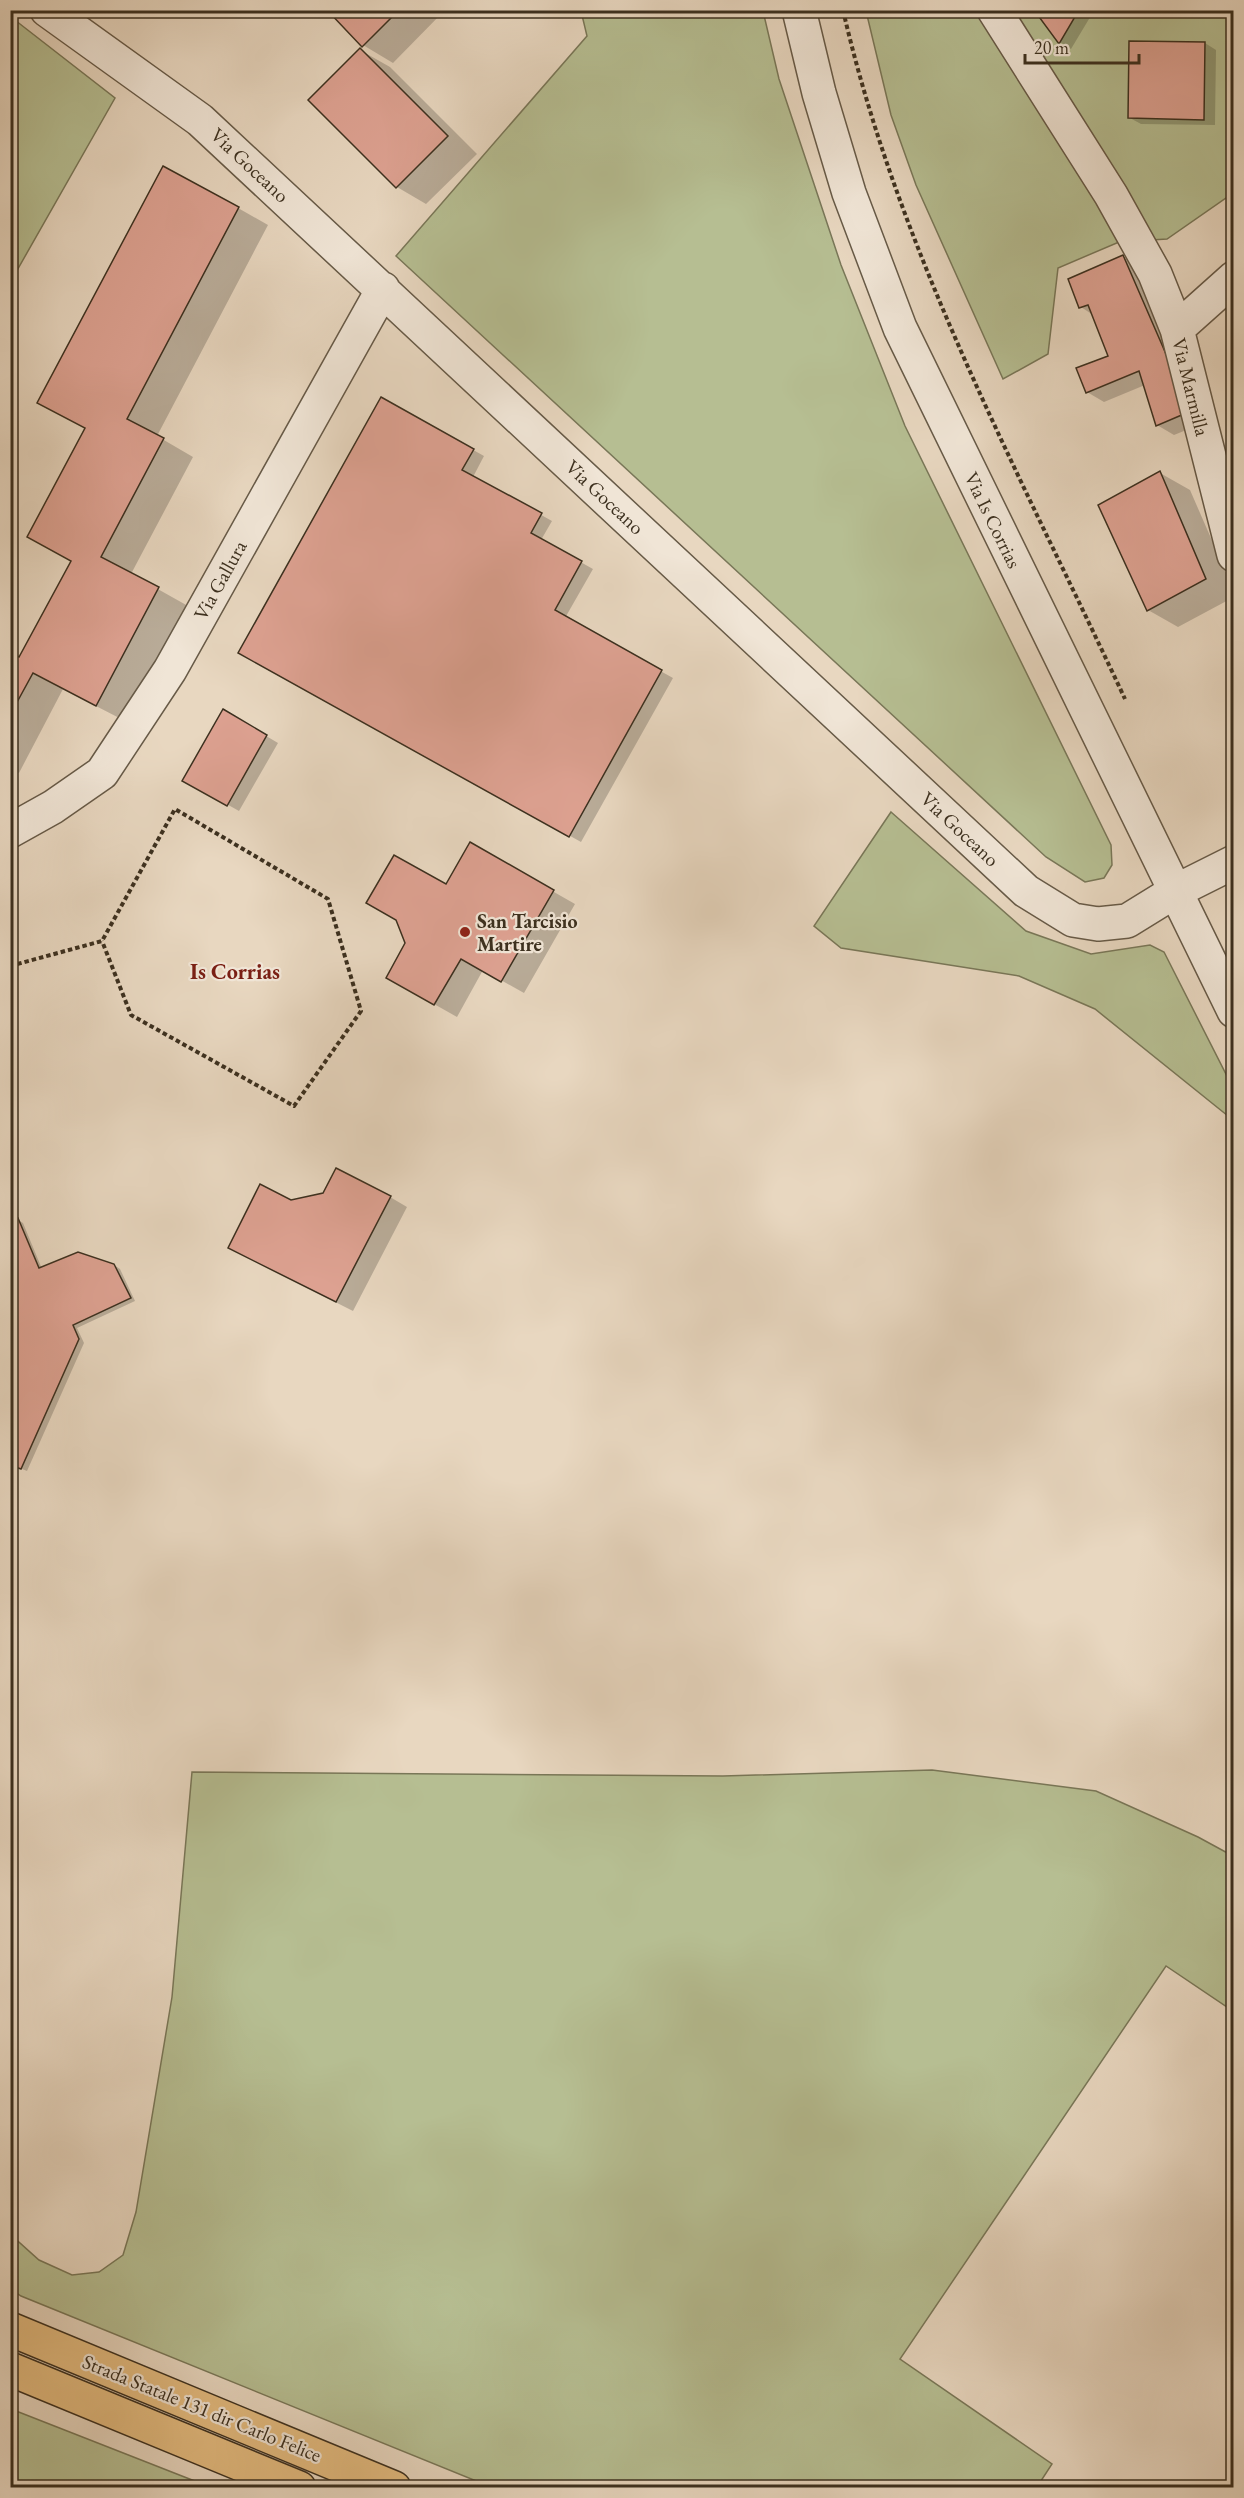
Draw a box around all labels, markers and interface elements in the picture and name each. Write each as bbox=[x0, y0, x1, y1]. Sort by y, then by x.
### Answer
scale bar bbox=[1025, 27, 1139, 65]
text: 20 m bbox=[1034, 36, 1069, 59]
street label: Via Goceano bbox=[205, 122, 295, 208]
street label: Via Marmilla bbox=[1166, 335, 1216, 439]
street label: Via Goceano bbox=[560, 454, 650, 540]
street label: Via Is Corrias bbox=[959, 468, 1027, 572]
street label: Via Gallura bbox=[187, 536, 253, 624]
street label: Via Goceano bbox=[915, 786, 1005, 872]
place label: San Tarcisio Martire bbox=[477, 908, 578, 957]
marker: San Tarcisio Martire bbox=[458, 925, 472, 939]
district label: Is Corrias bbox=[190, 957, 280, 986]
street label: Strada Statale 131 dir Carlo Felice bbox=[79, 2348, 326, 2468]

